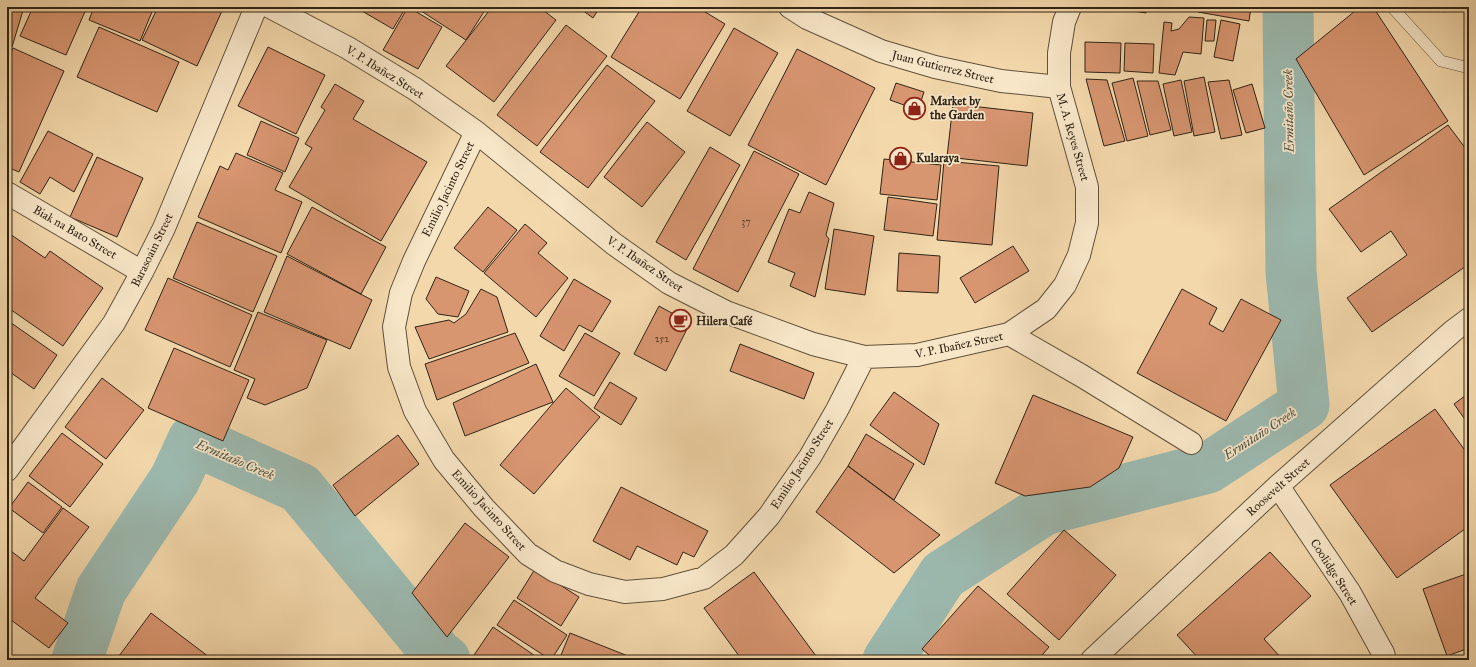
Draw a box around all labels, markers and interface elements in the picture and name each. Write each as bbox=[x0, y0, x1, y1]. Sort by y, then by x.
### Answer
street label: V. P. Ibañez Street bbox=[342, 42, 427, 102]
street label: Juan Gutierrez Street bbox=[888, 47, 996, 88]
water label: Ermitaño Creek bbox=[1280, 69, 1298, 154]
street label: M. A. Reyes Street bbox=[1054, 91, 1093, 183]
place label: Market by the Garden bbox=[929, 94, 985, 122]
shop icon: Market by the Garden bbox=[901, 95, 927, 121]
street label: Emilio Jacinto Street bbox=[419, 138, 478, 239]
shop icon: Kularaya bbox=[888, 145, 914, 171]
place label: Kularaya bbox=[916, 151, 960, 166]
street label: Biak na Bato Street bbox=[31, 202, 120, 262]
street label: Barasoain Street bbox=[128, 210, 176, 289]
house number: 37 bbox=[741, 216, 751, 228]
street label: V. P. Ibañez Street bbox=[603, 233, 687, 295]
cafe icon: Hilera Café bbox=[667, 308, 693, 334]
place label: Hilera Café bbox=[696, 314, 753, 328]
street label: V. P. Ibañez Street bbox=[913, 329, 1005, 361]
house number: 252 bbox=[655, 333, 669, 345]
water label: Ermitaño Creek bbox=[1220, 405, 1299, 464]
street label: Emilio Jacinto Street bbox=[768, 416, 838, 512]
water label: Ermitaño Creek bbox=[193, 436, 277, 484]
street label: Roosevelt Street bbox=[1243, 454, 1313, 519]
street label: Emilio Jacinto Street bbox=[448, 467, 530, 555]
street label: Coolidge Street bbox=[1307, 536, 1361, 609]

